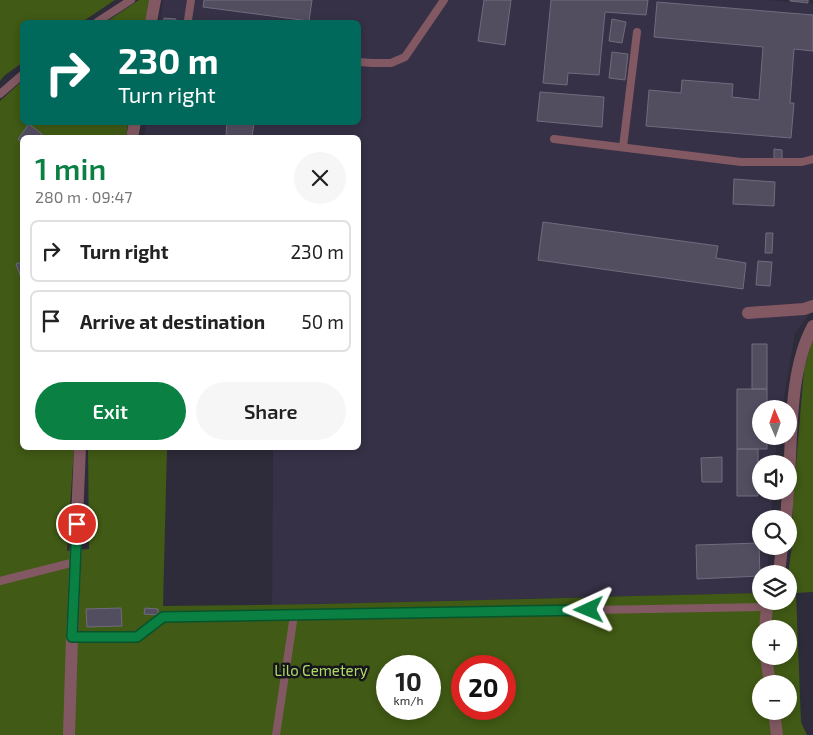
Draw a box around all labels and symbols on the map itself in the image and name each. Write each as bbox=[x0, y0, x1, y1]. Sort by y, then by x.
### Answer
north arrow bbox=[752, 400, 798, 445]
pin bbox=[56, 503, 98, 545]
position arrow bbox=[562, 583, 614, 635]
speed limit sign: 20 bbox=[451, 655, 516, 720]
park label: Lilo Cemetery bbox=[274, 661, 368, 679]

